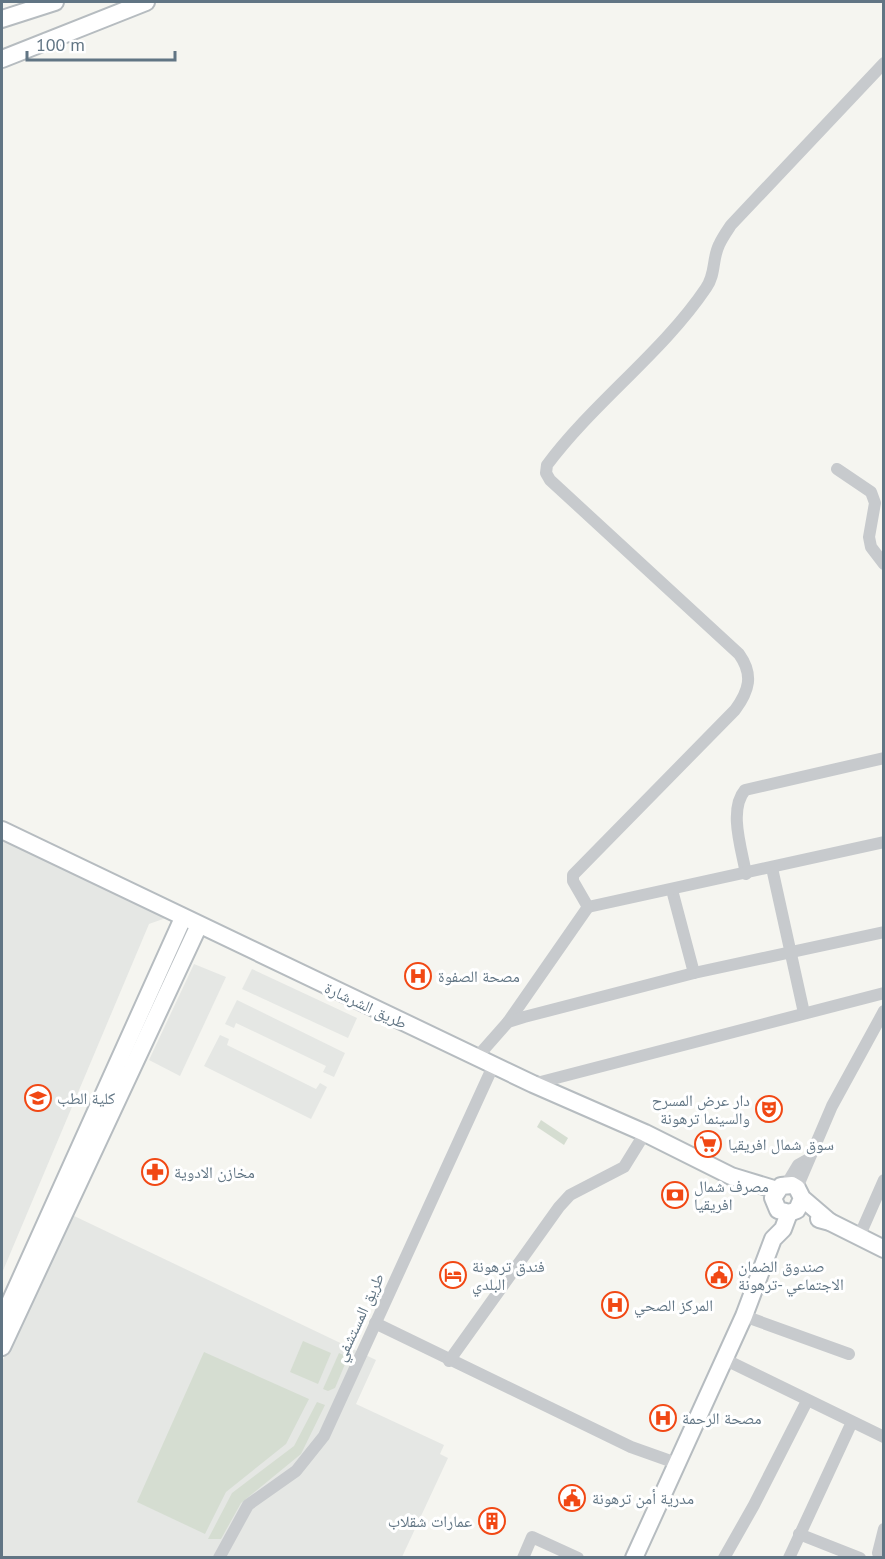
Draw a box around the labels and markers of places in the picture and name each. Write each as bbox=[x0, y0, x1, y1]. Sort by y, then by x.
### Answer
hospital icon: مصحة الصفوة bbox=[403, 961, 433, 991]
place label: مصحة الصفوة bbox=[438, 966, 520, 986]
school or university icon: كلية الطب bbox=[23, 1083, 53, 1113]
place label: كلية الطب bbox=[57, 1088, 116, 1108]
place label: دار عرض المسرح والسينما ترهونة bbox=[652, 1090, 750, 1128]
theatre icon: دار عرض المسرح والسينما ترهونة bbox=[754, 1094, 784, 1124]
supermarket icon: سوق شمال افريقيا bbox=[693, 1129, 723, 1159]
place label: سوق شمال افريقيا bbox=[728, 1134, 834, 1155]
pharmacy icon: مخازن الادوية bbox=[140, 1157, 170, 1187]
place label: مخازن الادوية bbox=[174, 1162, 255, 1183]
place label: مصرف شمال افريقيا bbox=[694, 1176, 769, 1214]
bank icon: مصرف شمال افريقيا bbox=[660, 1180, 690, 1210]
place label: فندق ترهونة البلدي bbox=[472, 1256, 545, 1297]
place label: صندوق الضمان الاجتماعي -ترهونة bbox=[738, 1256, 844, 1297]
hotel icon: فندق ترهونة البلدي bbox=[438, 1260, 468, 1290]
public building icon: صندوق الضمان الاجتماعي -ترهونة bbox=[704, 1260, 734, 1290]
hospital icon: المركز الصحي bbox=[600, 1290, 630, 1320]
place label: المركز الصحي bbox=[634, 1295, 713, 1318]
hospital icon: مصحة الرحمة bbox=[648, 1403, 678, 1433]
place label: مصحة الرحمة bbox=[682, 1408, 762, 1428]
public building icon: مدرية أمن ترهونة bbox=[557, 1483, 587, 1513]
place label: مدرية أمن ترهونة bbox=[592, 1488, 694, 1509]
building icon: عمارات شقلاب bbox=[477, 1506, 507, 1536]
place label: عمارات شقلاب bbox=[388, 1511, 472, 1531]

